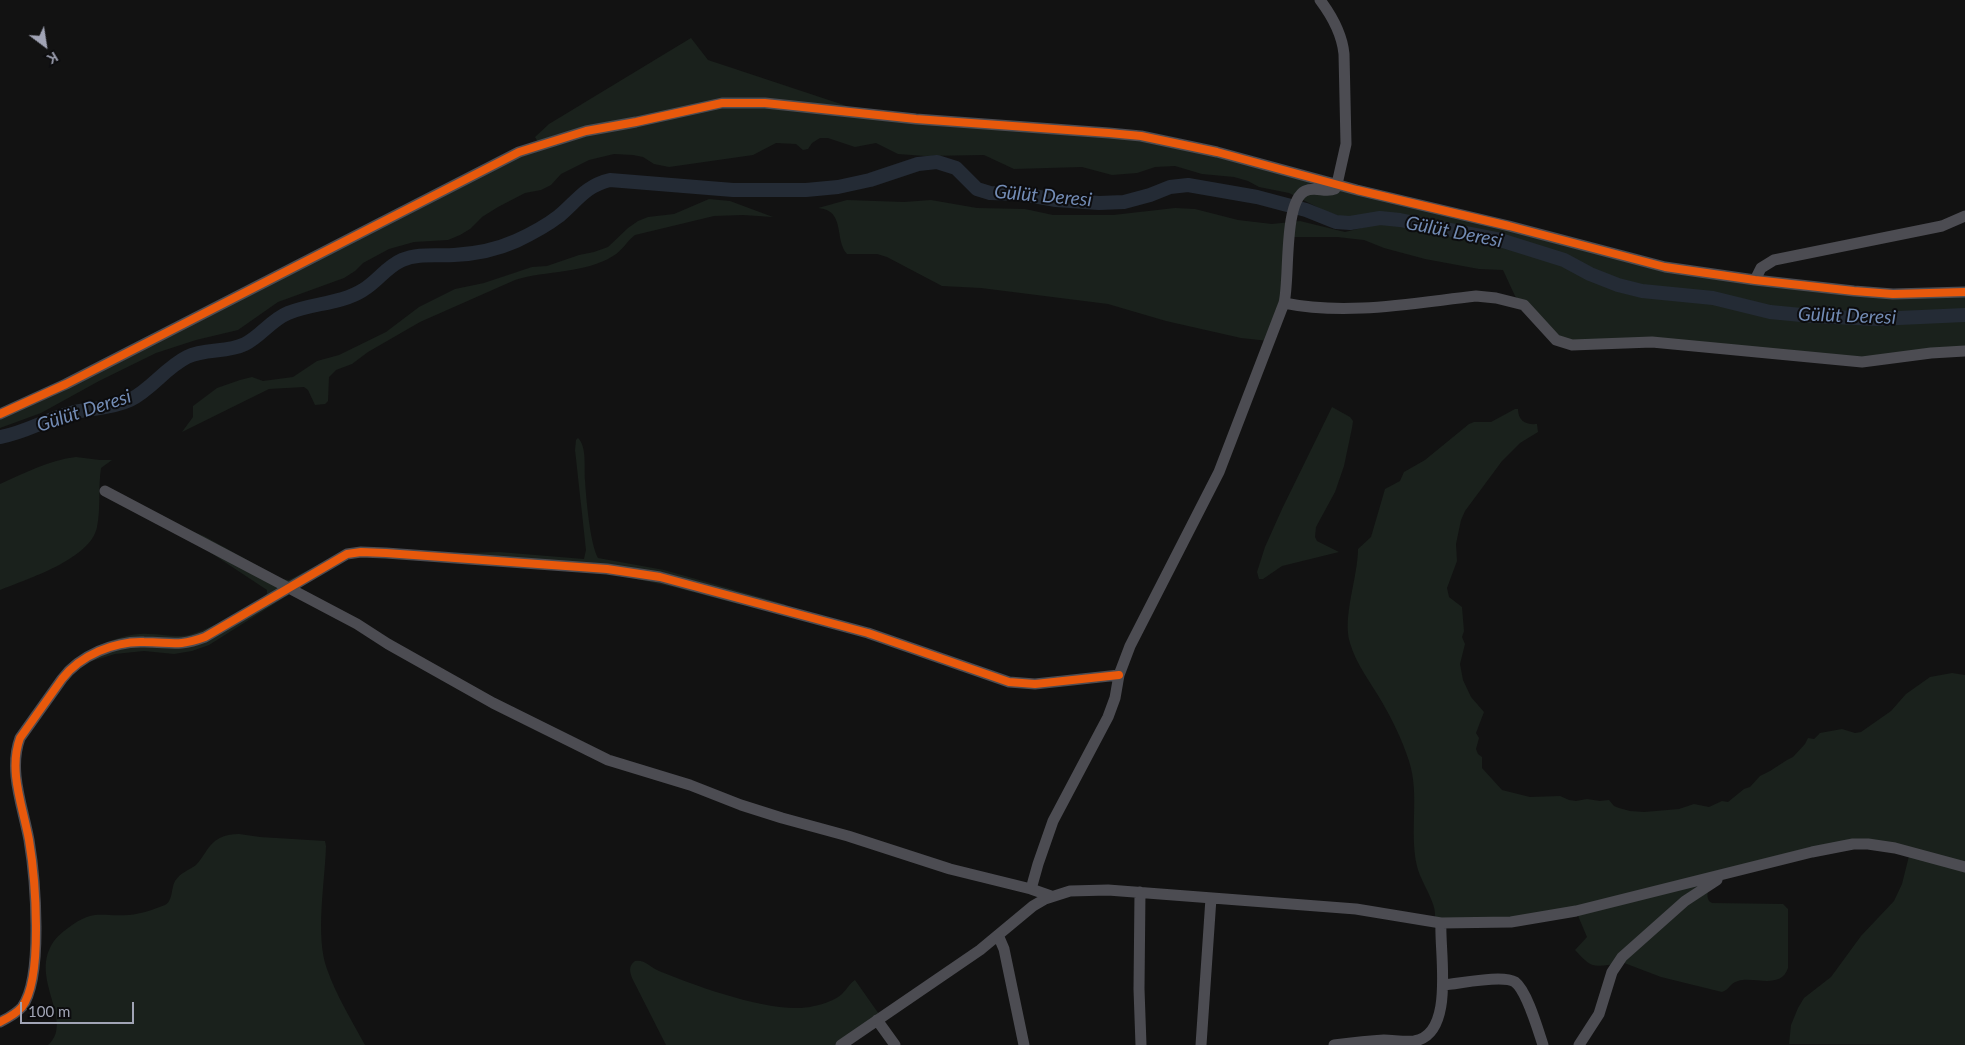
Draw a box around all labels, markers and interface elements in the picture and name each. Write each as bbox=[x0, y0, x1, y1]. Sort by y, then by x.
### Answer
north arrow bbox=[20, 20, 70, 70]
text: K bbox=[44, 49, 61, 68]
water label: Gülüt Deresi bbox=[993, 180, 1093, 212]
water label: Gülüt Deresi bbox=[1404, 211, 1504, 253]
water label: Gülüt Deresi bbox=[1798, 303, 1896, 329]
water label: Gülüt Deresi bbox=[34, 385, 134, 437]
scale bar bbox=[22, 992, 136, 1024]
text: 100 m bbox=[28, 1002, 70, 1020]

